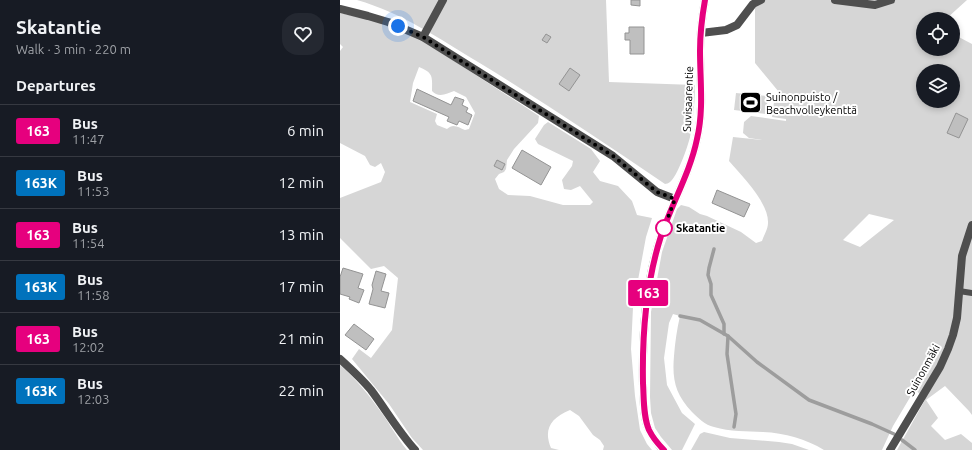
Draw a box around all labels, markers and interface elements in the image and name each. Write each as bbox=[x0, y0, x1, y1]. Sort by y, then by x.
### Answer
map controls bbox=[916, 12, 960, 108]
button: locate bbox=[916, 12, 960, 56]
button: heart bbox=[282, 13, 324, 55]
text: Skatantie bbox=[16, 16, 101, 38]
your location bbox=[388, 16, 408, 36]
text: Walk · 3 min · 220 m bbox=[16, 42, 131, 56]
button: layers bbox=[916, 64, 960, 108]
street label: Suvisaarentie bbox=[681, 66, 695, 132]
text: Departures bbox=[16, 77, 96, 94]
sports icon: Suinonpuisto / Beachvolleykenttä bbox=[738, 90, 764, 116]
place label: Suinonpuisto / Beachvolleykenttä bbox=[766, 91, 857, 116]
text: Bus bbox=[72, 115, 98, 132]
text: 6 min bbox=[287, 122, 324, 139]
text: 163 bbox=[26, 123, 50, 139]
text: 11:47 bbox=[72, 132, 105, 146]
text: Bus bbox=[77, 167, 103, 184]
text: 12 min bbox=[278, 174, 324, 191]
text: 163K bbox=[24, 175, 57, 191]
text: 11:53 bbox=[77, 184, 110, 198]
text: Bus bbox=[72, 219, 98, 236]
marker: Skatantie bbox=[655, 219, 673, 237]
place label: Skatantie bbox=[676, 222, 725, 234]
text: 13 min bbox=[278, 226, 324, 243]
text: 163 bbox=[26, 227, 50, 243]
text: 11:54 bbox=[72, 236, 105, 250]
text: Bus bbox=[77, 271, 103, 288]
text: 17 min bbox=[278, 278, 324, 295]
text: 163K bbox=[24, 279, 57, 295]
line badge: 163 bbox=[625, 280, 671, 306]
text: 163 bbox=[636, 285, 660, 301]
text: 11:58 bbox=[77, 288, 110, 302]
text: Bus bbox=[72, 323, 98, 340]
text: 21 min bbox=[278, 330, 324, 347]
text: 163 bbox=[26, 331, 50, 347]
text: 12:02 bbox=[72, 340, 105, 354]
street label: Suinonmäki bbox=[904, 342, 942, 398]
text: Bus bbox=[77, 375, 103, 392]
text: 22 min bbox=[278, 382, 324, 399]
text: 163K bbox=[24, 383, 57, 399]
text: 12:03 bbox=[77, 392, 110, 406]

